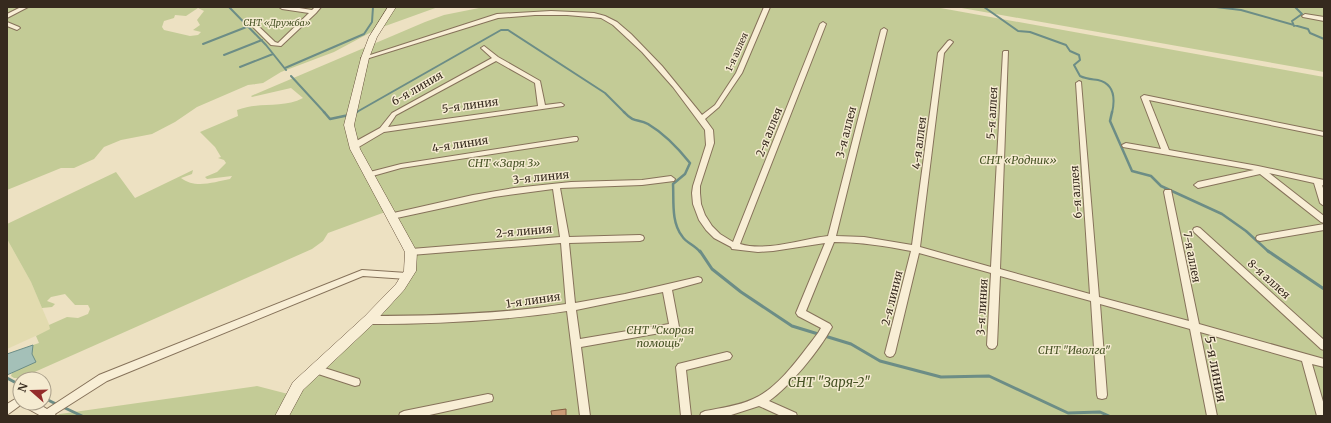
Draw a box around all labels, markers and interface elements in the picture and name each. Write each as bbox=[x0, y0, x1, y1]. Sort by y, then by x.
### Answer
park label: СНТ «Дружба» bbox=[243, 17, 311, 28]
street label: 1-я аллея bbox=[723, 31, 750, 73]
street label: 6-я линия bbox=[389, 67, 446, 108]
street label: 5-я аллея bbox=[984, 86, 1000, 140]
street label: 5-я линия bbox=[441, 94, 500, 116]
street label: 3-я аллея bbox=[833, 104, 859, 159]
street label: 2-я аллея bbox=[753, 105, 785, 159]
street label: 4-я аллея bbox=[909, 115, 929, 170]
street label: 4-я линия bbox=[431, 133, 490, 155]
park label: СНТ «Родник» bbox=[979, 153, 1057, 167]
park label: СНТ «Заря 3» bbox=[468, 156, 540, 170]
street label: 6-я аллея bbox=[1067, 165, 1085, 219]
street label: 3-я линия bbox=[512, 167, 570, 187]
street label: 2-я линия bbox=[495, 222, 553, 240]
street label: 7-я аллея bbox=[1180, 230, 1204, 284]
street label: 8-я аллея bbox=[1245, 256, 1294, 302]
street label: 2-я линия bbox=[878, 269, 906, 327]
street label: 3-я линия bbox=[974, 278, 990, 336]
street label: 1-я линия bbox=[505, 289, 562, 311]
park label: СНТ "Скорая помощь" bbox=[626, 323, 694, 350]
street label: 5-я линия bbox=[1201, 334, 1230, 404]
park label: СНТ "Иволга" bbox=[1038, 343, 1111, 357]
north arrow bbox=[12, 371, 52, 411]
park label: СНТ "Заря-2" bbox=[788, 374, 871, 391]
text: N bbox=[15, 381, 31, 394]

